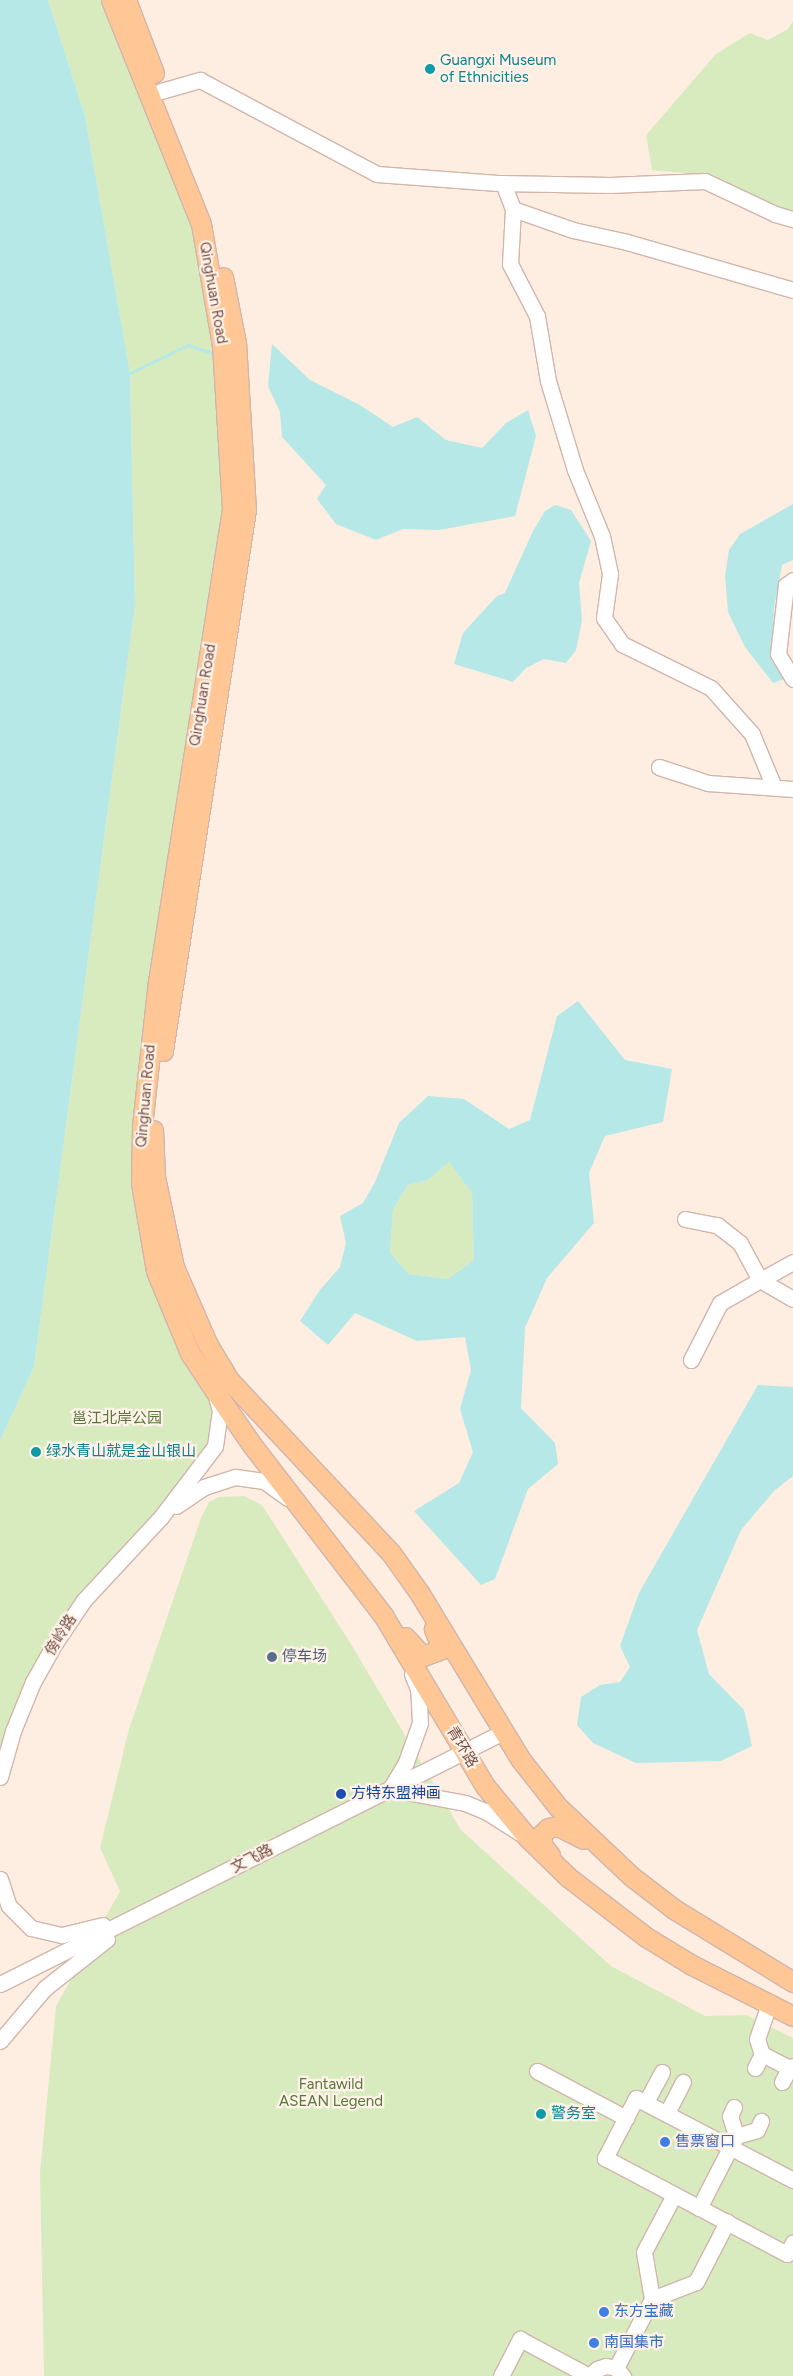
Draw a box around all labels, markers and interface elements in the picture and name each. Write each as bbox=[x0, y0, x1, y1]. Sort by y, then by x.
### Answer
place label: Guangxi Museum of Ethnicities bbox=[440, 51, 556, 86]
marker: Guangxi Museum of Ethnicities bbox=[424, 63, 436, 75]
street label: Qinghuan Road bbox=[195, 241, 231, 345]
street label: Qinghuan Road bbox=[186, 643, 220, 747]
street label: Qinghuan Road bbox=[133, 1044, 159, 1148]
park label: 邕江北岸公园 bbox=[72, 1410, 162, 1428]
place label: 绿水青山就是金山银山 bbox=[46, 1443, 196, 1461]
marker: 绿水青山就是金山银山 bbox=[30, 1446, 42, 1458]
street label: 傍岭路 bbox=[41, 1611, 81, 1659]
place label: 停车场 bbox=[282, 1648, 327, 1666]
marker: 停车场 bbox=[266, 1651, 278, 1663]
street label: 青环路 bbox=[443, 1723, 481, 1771]
place label: 方特东盟神画 bbox=[351, 1785, 441, 1803]
marker: 方特东盟神画 bbox=[335, 1788, 347, 1800]
street label: 文飞路 bbox=[228, 1841, 276, 1877]
park label: Fantawild ASEAN Legend bbox=[279, 2075, 383, 2110]
place label: 警务室 bbox=[551, 2105, 596, 2123]
marker: 警务室 bbox=[535, 2108, 547, 2120]
place label: 售票窗口 bbox=[675, 2133, 735, 2151]
marker: 售票窗口 bbox=[659, 2136, 671, 2148]
place label: 东方宝藏 bbox=[614, 2303, 674, 2321]
marker: 东方宝藏 bbox=[598, 2306, 610, 2318]
place label: 南国集市 bbox=[604, 2334, 664, 2352]
marker: 南国集市 bbox=[588, 2337, 600, 2349]

